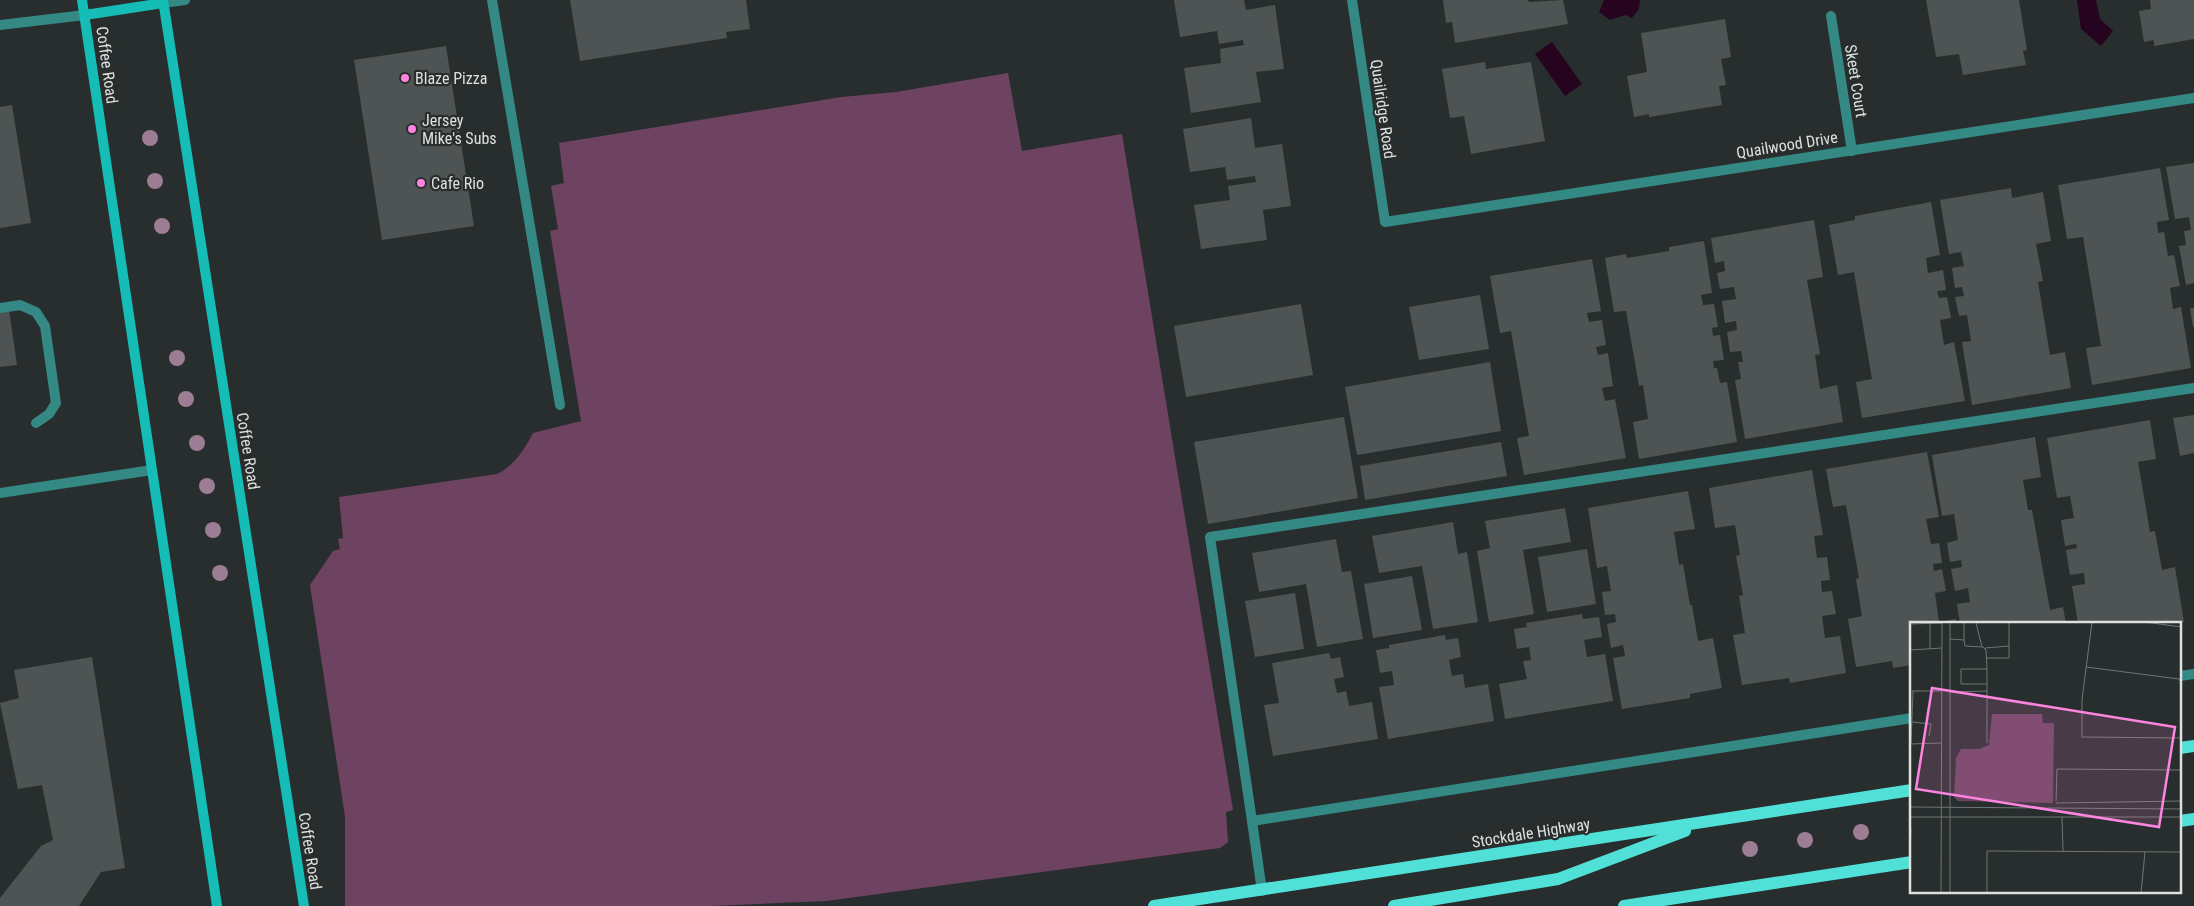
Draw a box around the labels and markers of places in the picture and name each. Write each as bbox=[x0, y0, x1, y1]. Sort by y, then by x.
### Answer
place label: Blaze Pizza bbox=[415, 69, 487, 88]
marker: Blaze Pizza bbox=[399, 72, 411, 84]
place label: Jersey Mike's Subs bbox=[422, 111, 497, 148]
marker: Jersey Mike's Subs bbox=[406, 123, 418, 135]
place label: Cafe Rio bbox=[431, 174, 484, 193]
marker: Cafe Rio bbox=[415, 177, 427, 189]

